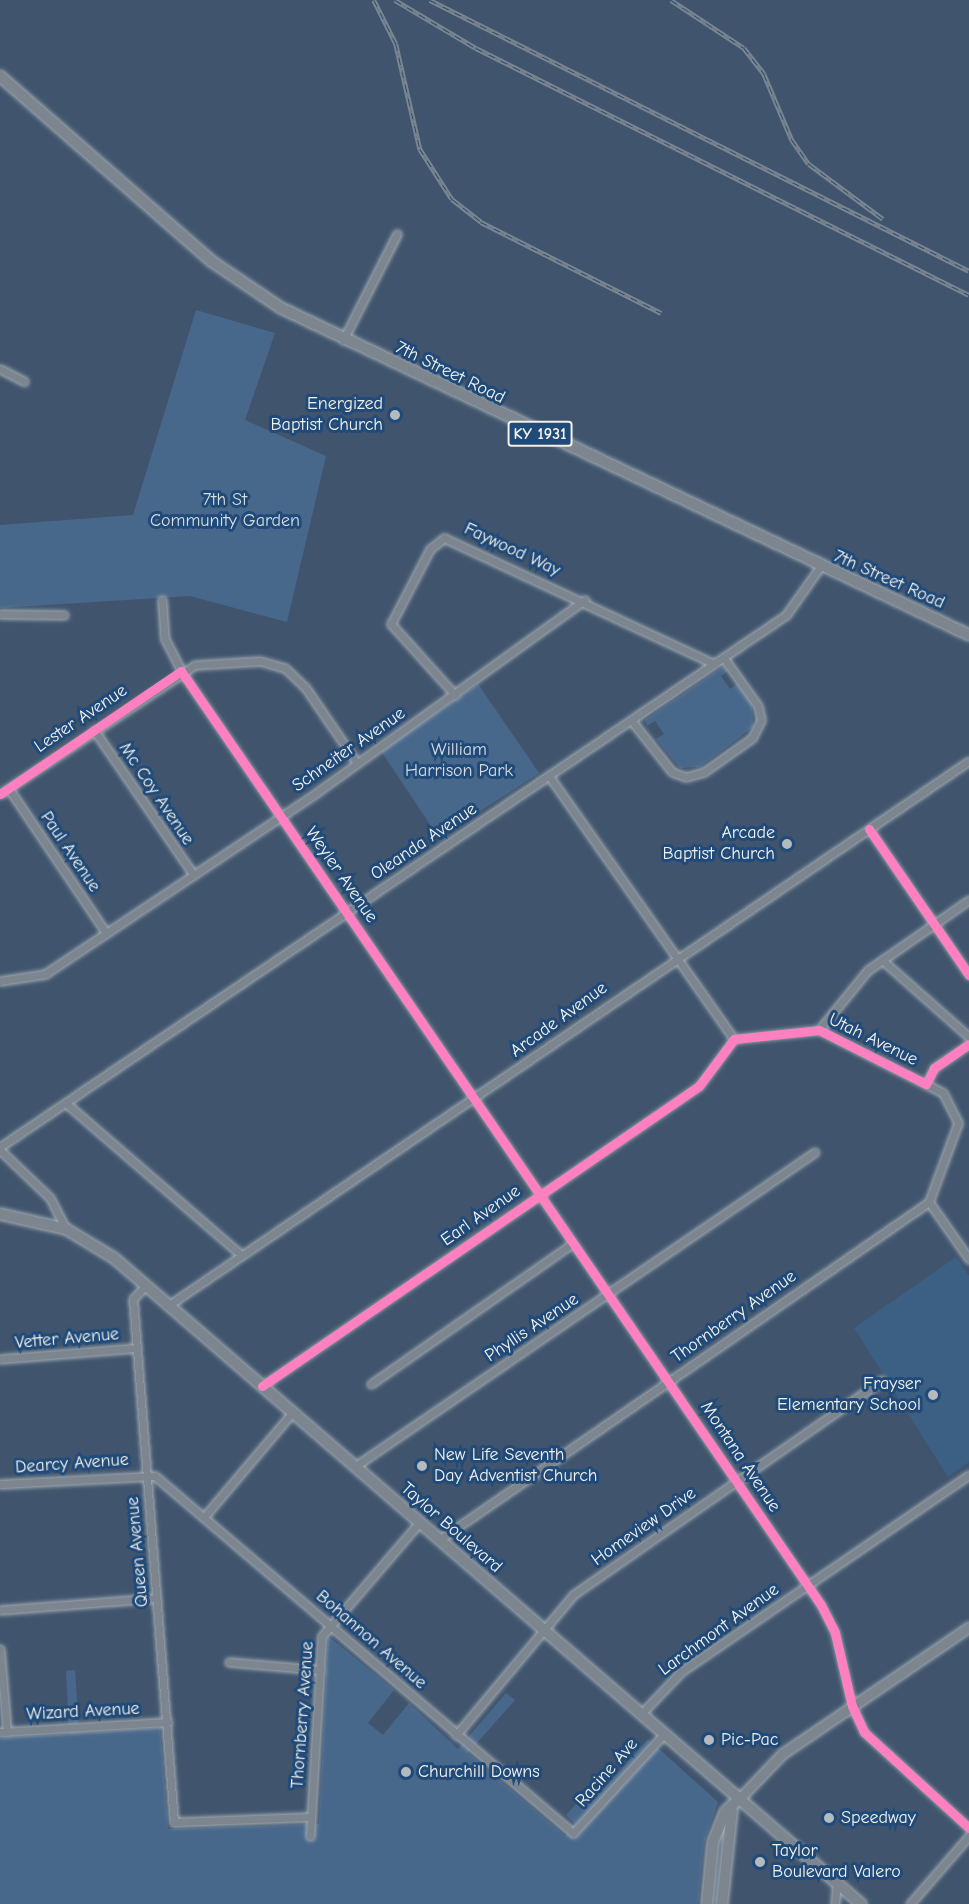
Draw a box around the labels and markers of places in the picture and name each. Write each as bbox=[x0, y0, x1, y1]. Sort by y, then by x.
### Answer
place label: Energized Baptist Church bbox=[270, 394, 383, 436]
marker: Energized Baptist Church bbox=[388, 408, 402, 422]
place label: Arcade Baptist Church bbox=[662, 823, 775, 866]
marker: Arcade Baptist Church bbox=[780, 837, 794, 851]
place label: Frayser Elementary School bbox=[777, 1374, 921, 1416]
marker: Frayser Elementary School bbox=[926, 1388, 940, 1402]
place label: New Life Seventh Day Adventist Church bbox=[434, 1445, 598, 1488]
marker: New Life Seventh Day Adventist Church bbox=[415, 1459, 429, 1473]
place label: Pic-Pac bbox=[721, 1729, 778, 1751]
marker: Pic-Pac bbox=[702, 1733, 716, 1747]
place label: Churchill Downs bbox=[418, 1761, 540, 1783]
marker: Churchill Downs bbox=[399, 1765, 413, 1779]
place label: Speedway bbox=[841, 1807, 916, 1829]
marker: Speedway bbox=[822, 1811, 836, 1825]
place label: Taylor Boulevard Valero bbox=[772, 1841, 901, 1884]
marker: Taylor Boulevard Valero bbox=[753, 1855, 767, 1869]

